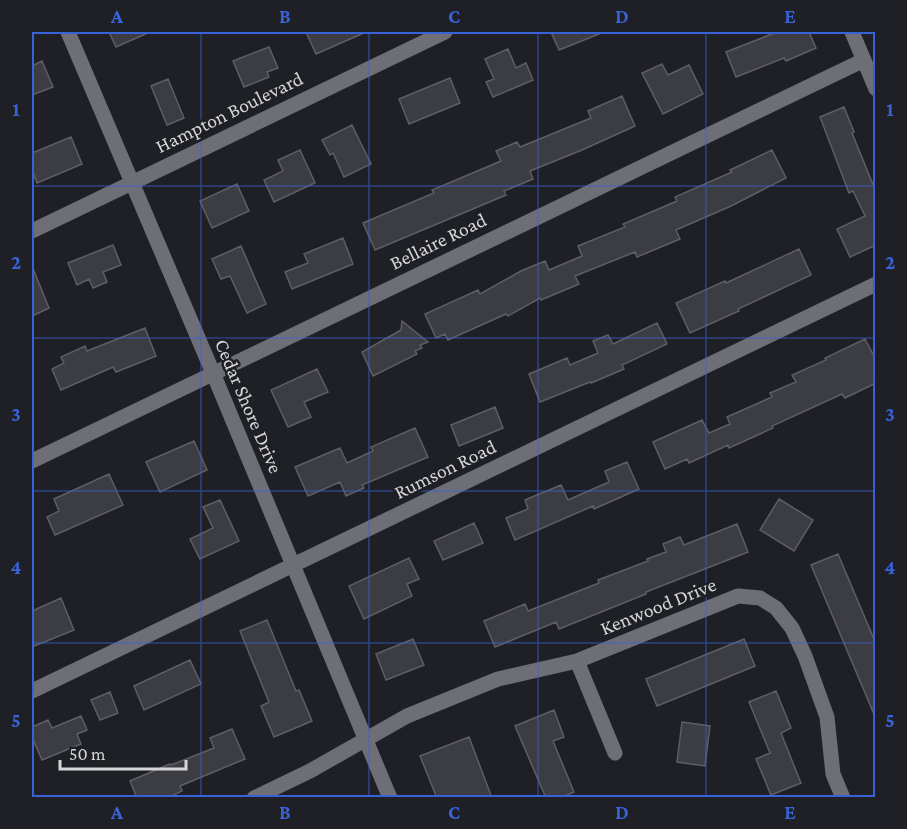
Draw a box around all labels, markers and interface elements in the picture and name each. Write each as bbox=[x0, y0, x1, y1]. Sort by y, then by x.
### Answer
text: A bbox=[110, 5, 124, 27]
text: B bbox=[279, 5, 291, 27]
text: C bbox=[448, 5, 460, 27]
text: D bbox=[615, 5, 629, 27]
text: E bbox=[784, 5, 796, 27]
street label: Hampton Boulevard bbox=[152, 67, 307, 158]
text: 1 bbox=[12, 98, 20, 120]
text: 1 bbox=[886, 98, 894, 120]
street label: Bellaire Road bbox=[386, 208, 490, 274]
text: 2 bbox=[11, 251, 21, 273]
text: 2 bbox=[885, 251, 895, 273]
street label: Cedar Shore Drive bbox=[211, 335, 287, 477]
text: 3 bbox=[11, 403, 21, 425]
text: 3 bbox=[885, 403, 895, 425]
street label: Rumson Road bbox=[391, 435, 500, 503]
text: 4 bbox=[11, 556, 22, 578]
text: 4 bbox=[885, 556, 896, 578]
street label: Kenwood Drive bbox=[597, 573, 719, 639]
text: 5 bbox=[11, 709, 21, 731]
text: 5 bbox=[885, 709, 895, 731]
scale bar bbox=[60, 733, 186, 771]
text: 50 m bbox=[69, 744, 106, 764]
text: A bbox=[110, 801, 124, 823]
text: B bbox=[279, 801, 291, 823]
text: C bbox=[448, 801, 460, 823]
text: D bbox=[615, 801, 629, 823]
text: E bbox=[784, 801, 796, 823]

